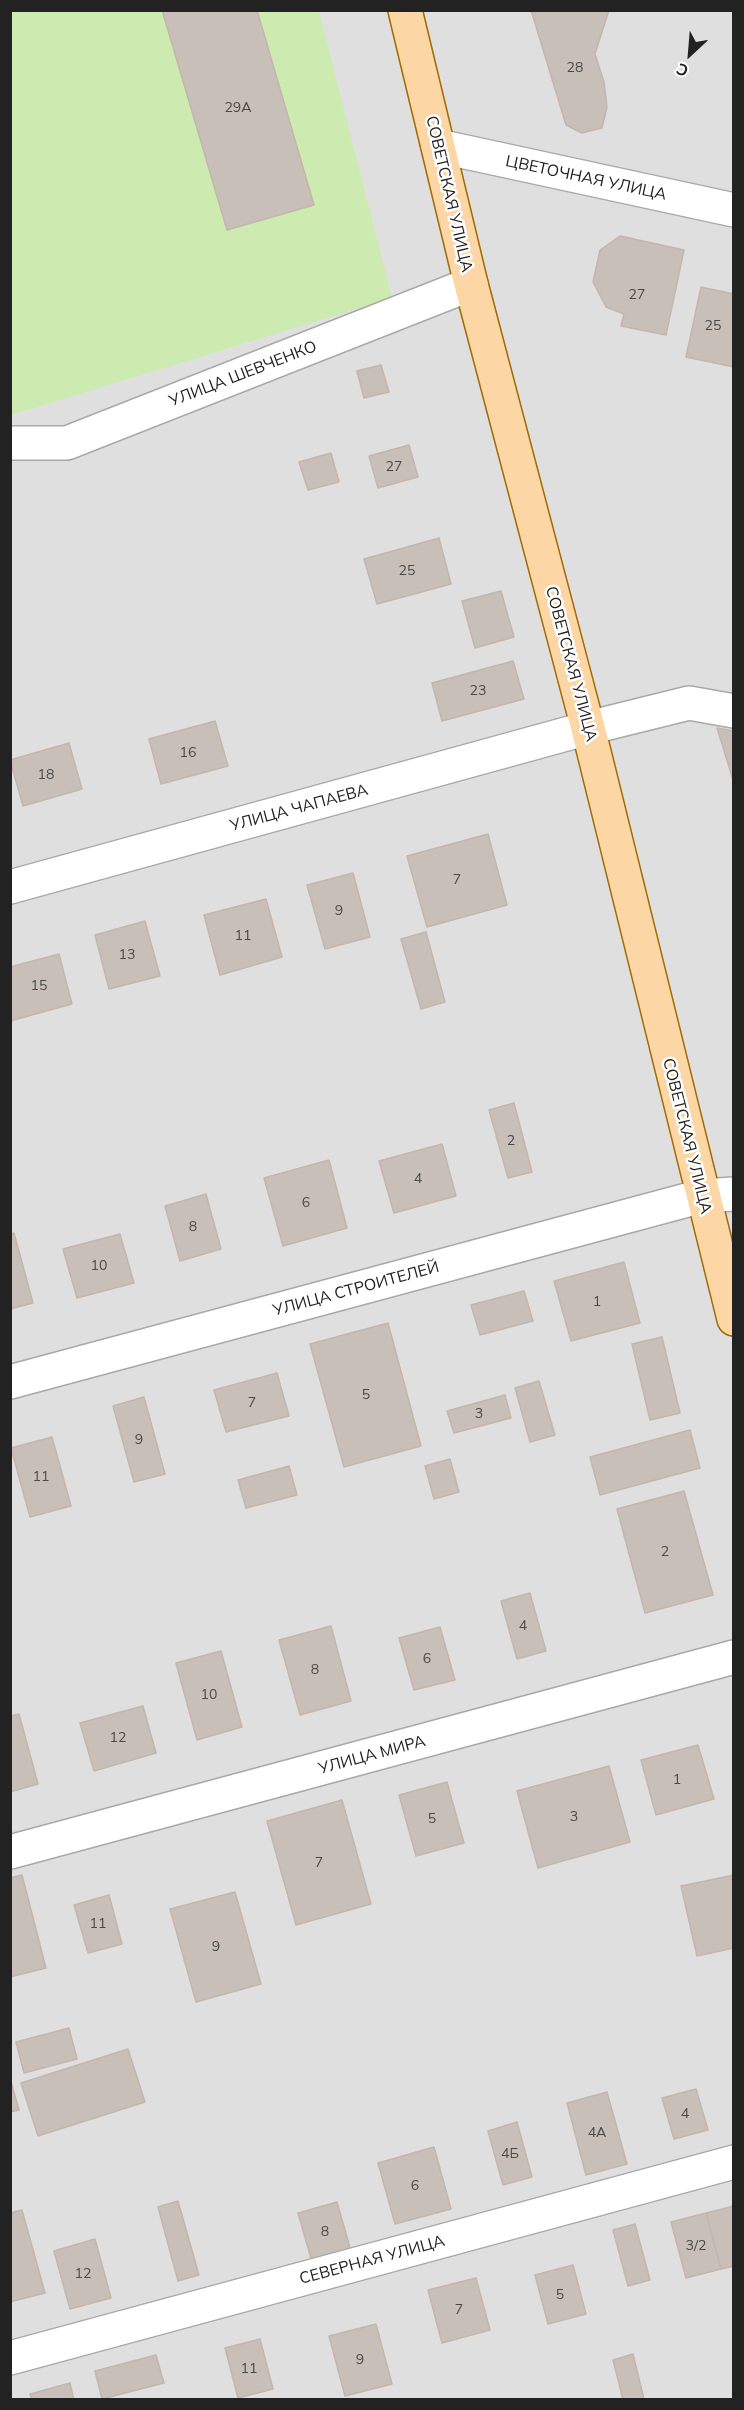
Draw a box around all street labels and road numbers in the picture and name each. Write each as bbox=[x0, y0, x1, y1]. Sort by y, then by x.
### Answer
street label: СОВЕТСКАЯ УЛИЦА bbox=[422, 114, 476, 274]
street label: ЦВЕТОЧНАЯ УЛИЦА bbox=[504, 152, 668, 204]
street label: УЛИЦА ШЕВЧЕНКО bbox=[166, 337, 320, 411]
street label: СОВЕТСКАЯ УЛИЦА bbox=[541, 584, 601, 744]
street label: УЛИЦА ЧАПАЕВА bbox=[228, 780, 370, 836]
street label: СОВЕТСКАЯ УЛИЦА bbox=[658, 1056, 716, 1216]
street label: УЛИЦА СТРОИТЕЛЕЙ bbox=[271, 1258, 441, 1320]
street label: УЛИЦА МИРА bbox=[316, 1731, 428, 1779]
street label: СЕВЕРНАЯ УЛИЦА bbox=[297, 2231, 447, 2289]

